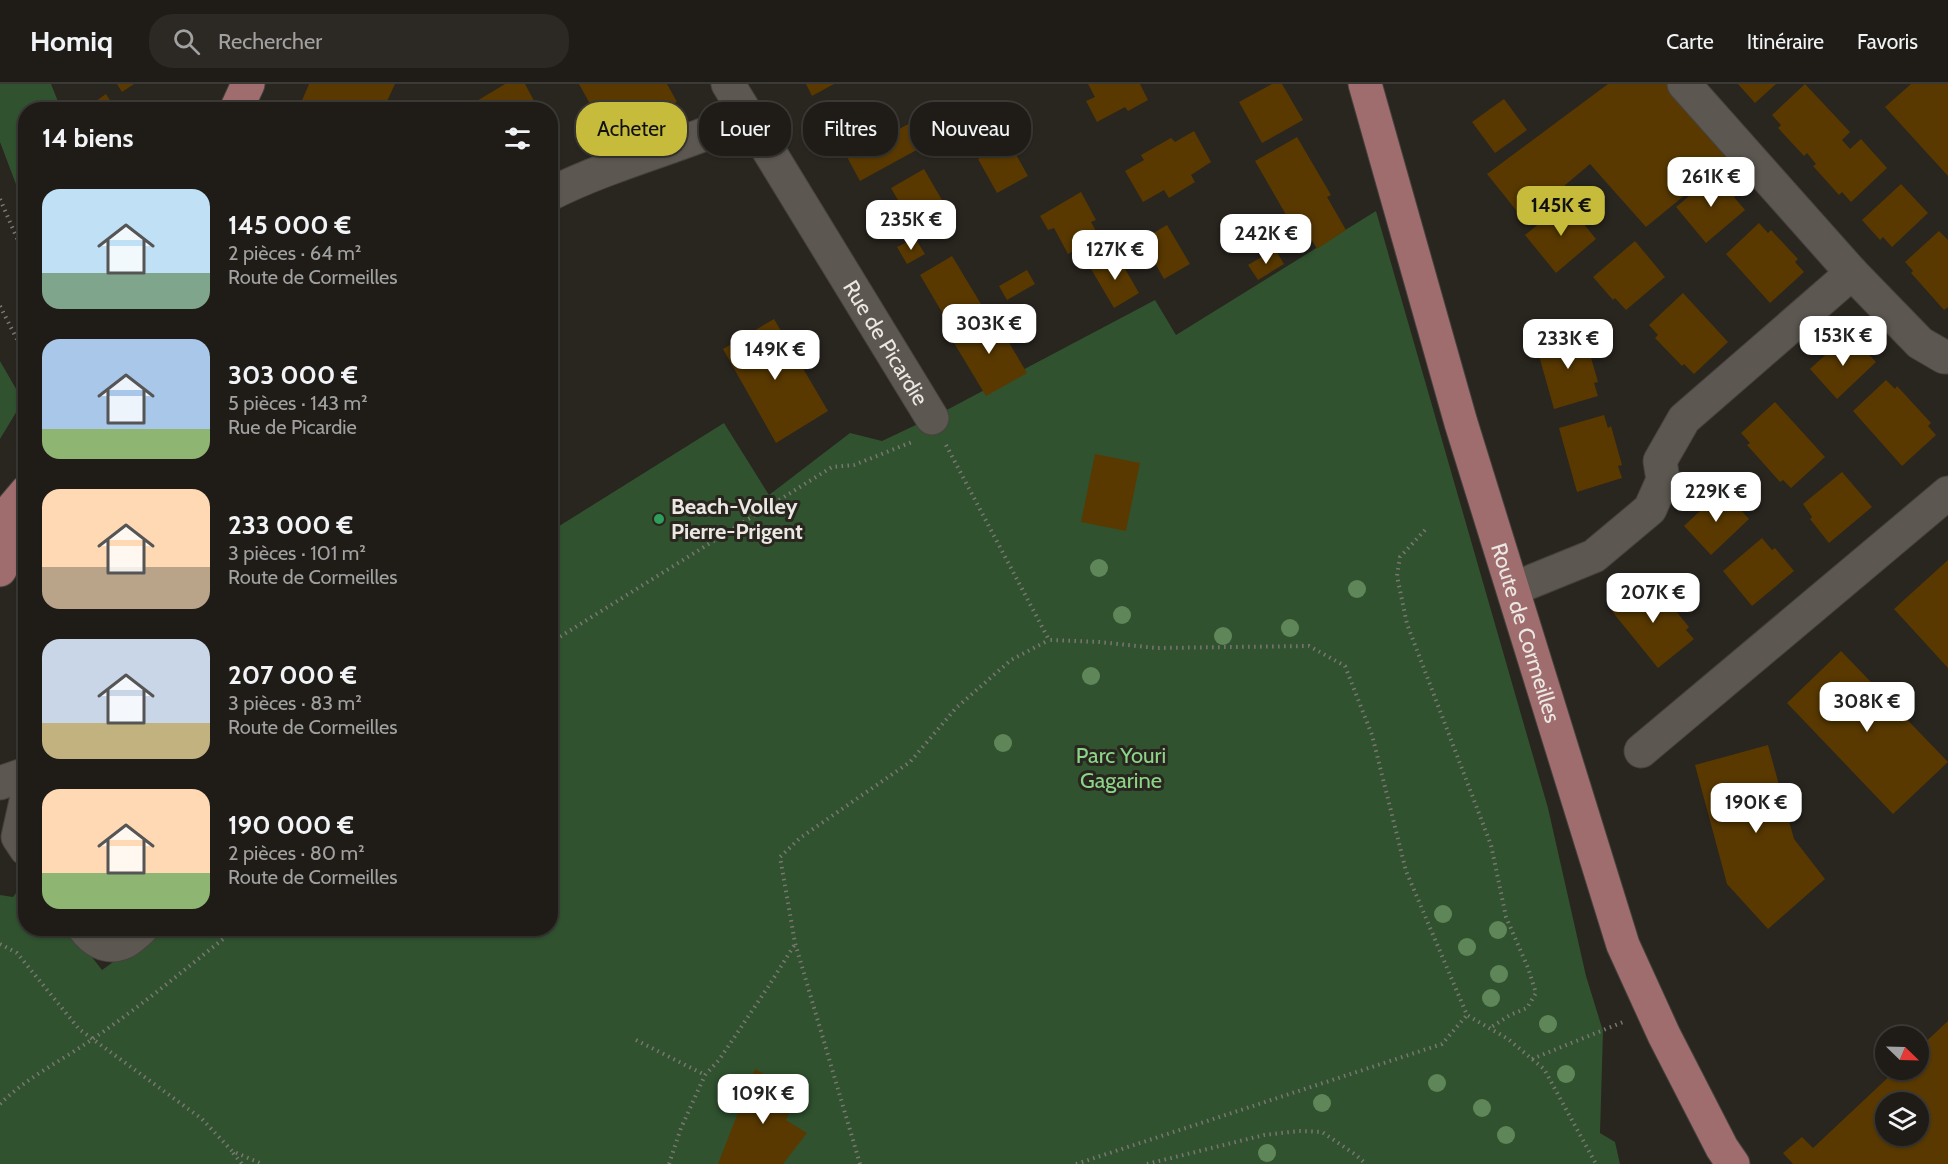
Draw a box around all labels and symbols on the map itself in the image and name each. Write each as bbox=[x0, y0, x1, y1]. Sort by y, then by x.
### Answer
pin: 261K € bbox=[1662, 157, 1760, 208]
pin: 145K € bbox=[1512, 186, 1610, 237]
pin: 235K € bbox=[862, 200, 960, 251]
pin: 242K € bbox=[1217, 214, 1315, 265]
pin: 127K € bbox=[1066, 230, 1164, 281]
street label: Rue de Picardie bbox=[837, 275, 934, 410]
pin: 303K € bbox=[940, 304, 1038, 355]
pin: 153K € bbox=[1794, 316, 1892, 367]
pin: 233K € bbox=[1519, 319, 1617, 370]
pin: 149K € bbox=[726, 330, 824, 381]
pin: 229K € bbox=[1667, 472, 1765, 523]
place label: Beach-Volley Pierre-Prigent bbox=[671, 493, 803, 545]
marker: Beach-Volley Pierre-Prigent bbox=[652, 512, 666, 526]
street label: Route de Cormeilles bbox=[1485, 540, 1566, 726]
pin: 207K € bbox=[1604, 573, 1702, 624]
pin: 308K € bbox=[1818, 682, 1916, 733]
park label: Parc Youri Gagarine bbox=[1076, 742, 1166, 794]
pin: 190K € bbox=[1707, 783, 1805, 834]
north arrow bbox=[1875, 1026, 1929, 1080]
pin: 109K € bbox=[714, 1074, 812, 1125]

